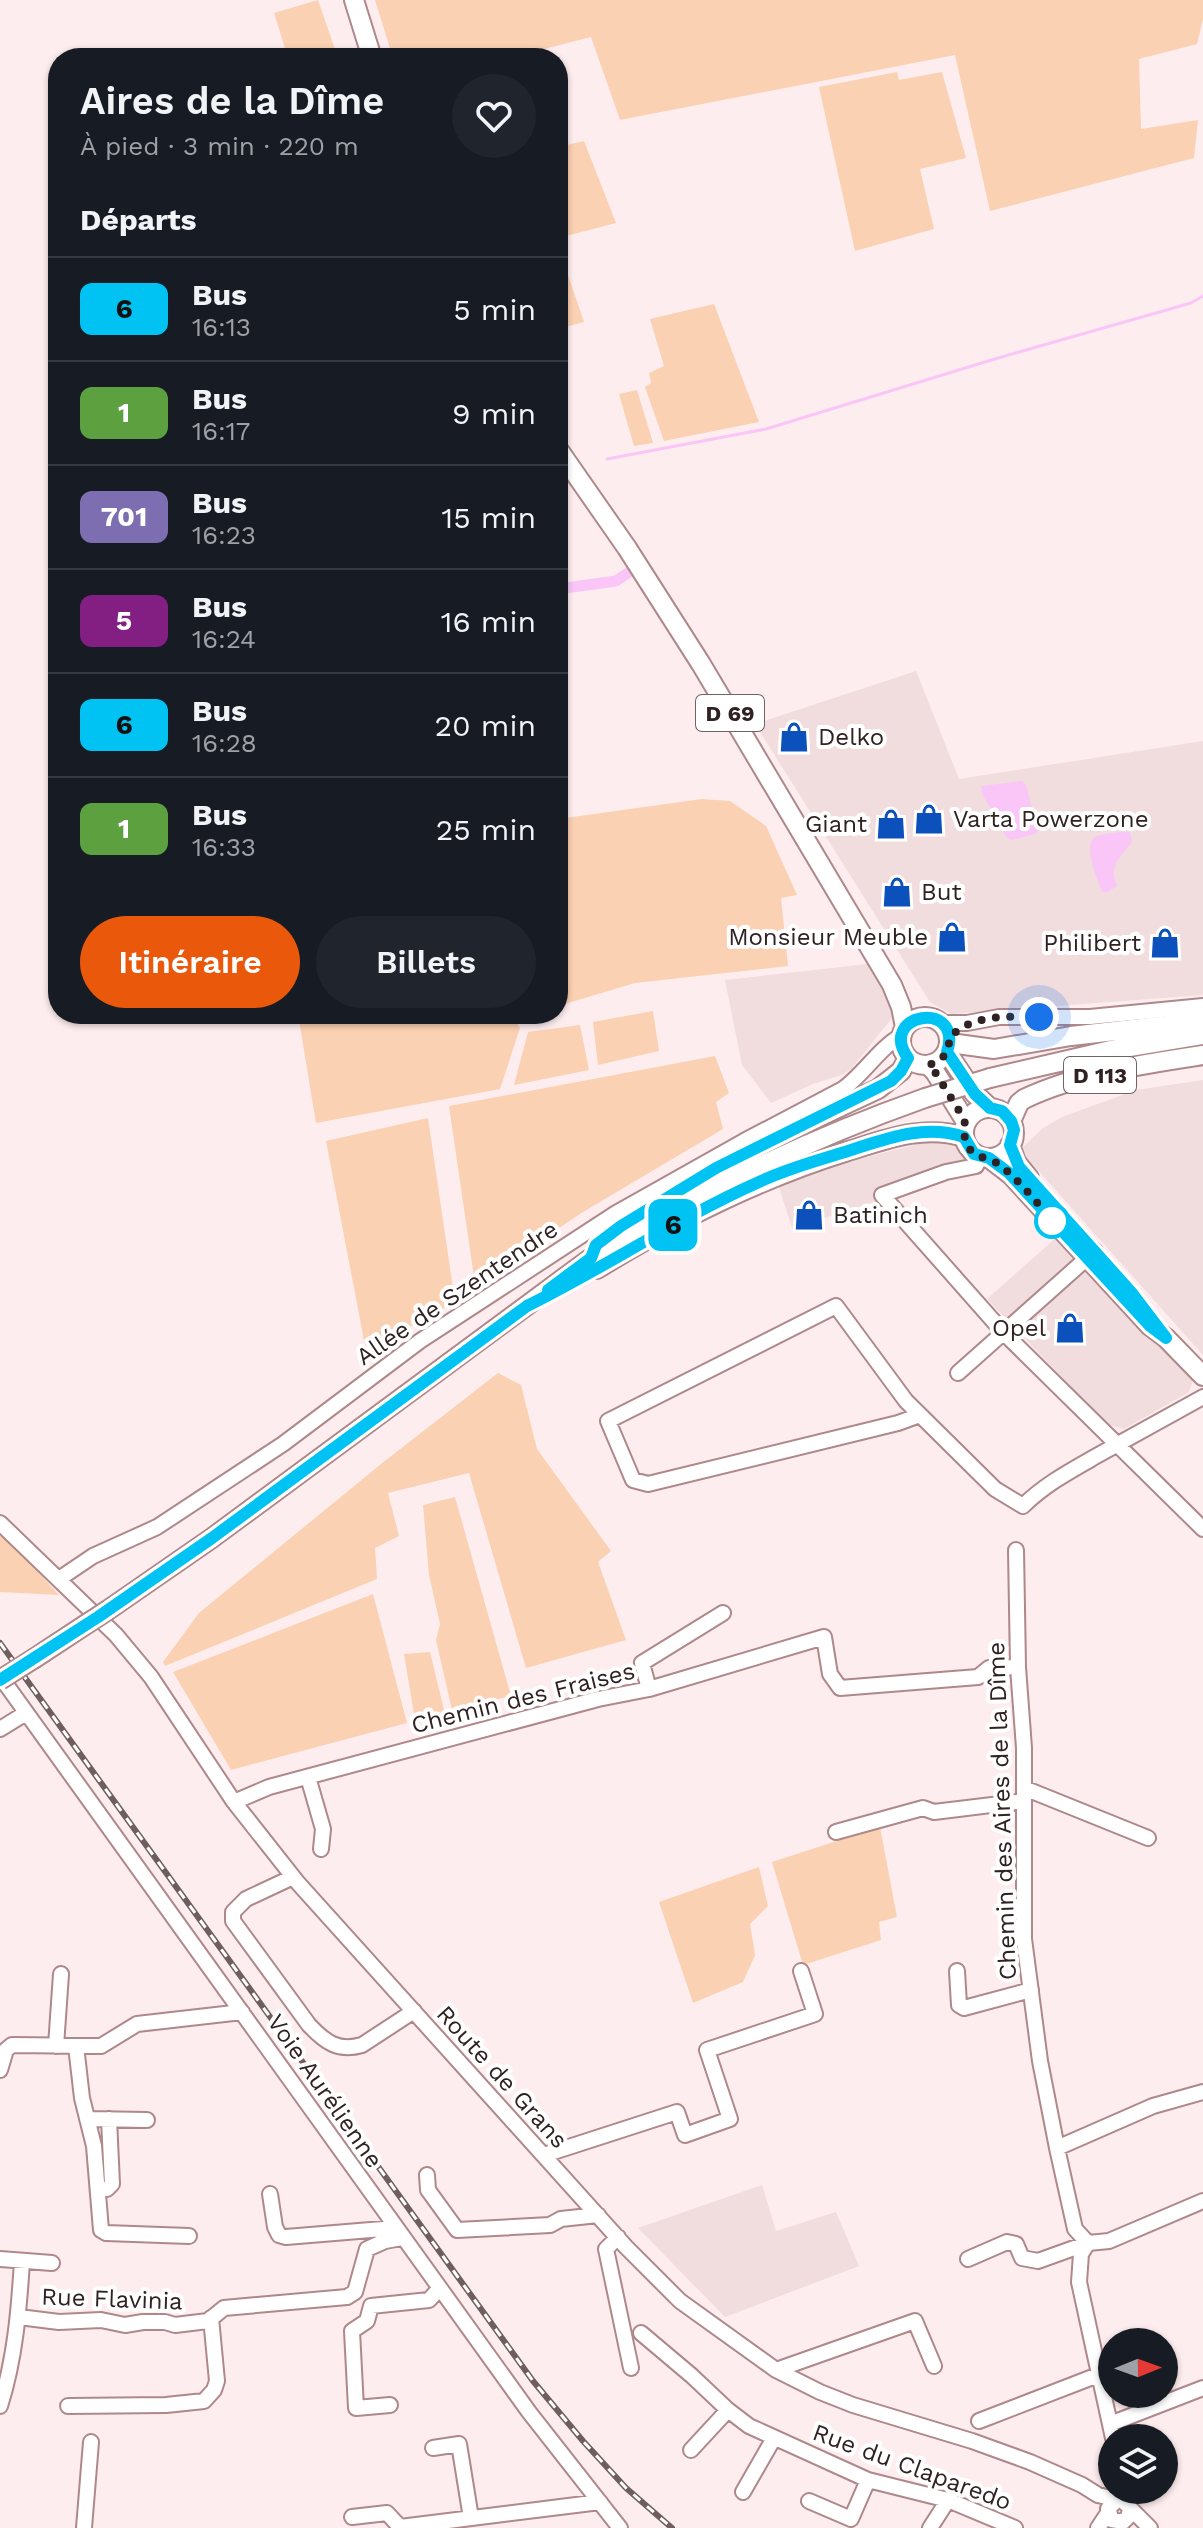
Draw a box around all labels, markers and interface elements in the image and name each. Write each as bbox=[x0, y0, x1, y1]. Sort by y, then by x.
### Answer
button: heart bbox=[452, 74, 536, 158]
text: Aires de la Dîme bbox=[80, 79, 384, 123]
text: À pied · 3 min · 220 m bbox=[80, 131, 359, 161]
text: Départs bbox=[80, 202, 197, 237]
text: Bus bbox=[192, 277, 247, 312]
text: 6 bbox=[115, 292, 133, 325]
text: 5 min bbox=[453, 292, 536, 327]
text: 16:13 bbox=[192, 312, 251, 342]
text: Bus bbox=[192, 381, 247, 416]
text: 1 bbox=[118, 396, 130, 429]
text: 9 min bbox=[452, 396, 536, 431]
text: 16:17 bbox=[192, 416, 250, 446]
text: Bus bbox=[192, 485, 247, 520]
text: 701 bbox=[101, 500, 147, 533]
text: 15 min bbox=[441, 500, 536, 535]
text: 16:23 bbox=[192, 520, 256, 550]
text: Bus bbox=[192, 589, 247, 624]
text: 5 bbox=[116, 604, 132, 637]
text: 16 min bbox=[441, 604, 536, 639]
text: 16:24 bbox=[192, 624, 256, 654]
text: Bus bbox=[192, 693, 247, 728]
road number: D 69 bbox=[696, 695, 764, 731]
text: 6 bbox=[115, 708, 133, 741]
text: 20 min bbox=[434, 708, 536, 743]
shop icon: Delko bbox=[777, 720, 811, 754]
place label: Delko bbox=[818, 723, 884, 751]
text: 16:28 bbox=[192, 728, 257, 758]
text: Bus bbox=[192, 797, 247, 832]
shop icon: Varta Powerzone bbox=[912, 802, 946, 836]
place label: Varta Powerzone bbox=[953, 805, 1149, 833]
shop icon: Giant bbox=[874, 807, 908, 841]
place label: Giant bbox=[805, 810, 867, 838]
text: 1 bbox=[118, 812, 130, 845]
text: 25 min bbox=[436, 812, 536, 847]
text: 16:33 bbox=[192, 832, 256, 862]
shop icon: But bbox=[880, 875, 914, 909]
place label: But bbox=[921, 878, 962, 906]
button: Itinéraire bbox=[80, 916, 300, 1008]
button: Billets bbox=[316, 916, 536, 1008]
shop icon: Monsieur Meuble bbox=[935, 920, 969, 954]
place label: Monsieur Meuble bbox=[728, 923, 928, 951]
shop icon: Philibert bbox=[1148, 926, 1182, 960]
place label: Philibert bbox=[1043, 929, 1141, 957]
your location bbox=[1019, 997, 1059, 1037]
road number: D 113 bbox=[1064, 1057, 1136, 1093]
shop icon: Batinich bbox=[792, 1198, 826, 1232]
line badge: 6 bbox=[647, 1199, 699, 1251]
place label: Batinich bbox=[833, 1201, 928, 1229]
unlabelled marker bbox=[1035, 1204, 1069, 1238]
text: 6 bbox=[664, 1208, 682, 1241]
street label: Allée de Szentendre bbox=[351, 1215, 563, 1371]
shop icon: Opel bbox=[1053, 1311, 1087, 1345]
place label: Opel bbox=[992, 1314, 1047, 1342]
street label: Chemin des Aires de la Dîme bbox=[982, 1641, 1022, 1981]
street label: Chemin des Fraises bbox=[408, 1657, 638, 1739]
street label: Route de Grans bbox=[431, 2000, 573, 2154]
street label: Voie Aurélienne bbox=[262, 2009, 388, 2173]
street label: Rue Flavinia bbox=[41, 2283, 183, 2315]
north arrow bbox=[1098, 2328, 1178, 2408]
map controls bbox=[1098, 2328, 1178, 2504]
street label: Rue du Claparedo bbox=[809, 2418, 1015, 2516]
button: layers bbox=[1098, 2424, 1178, 2504]

